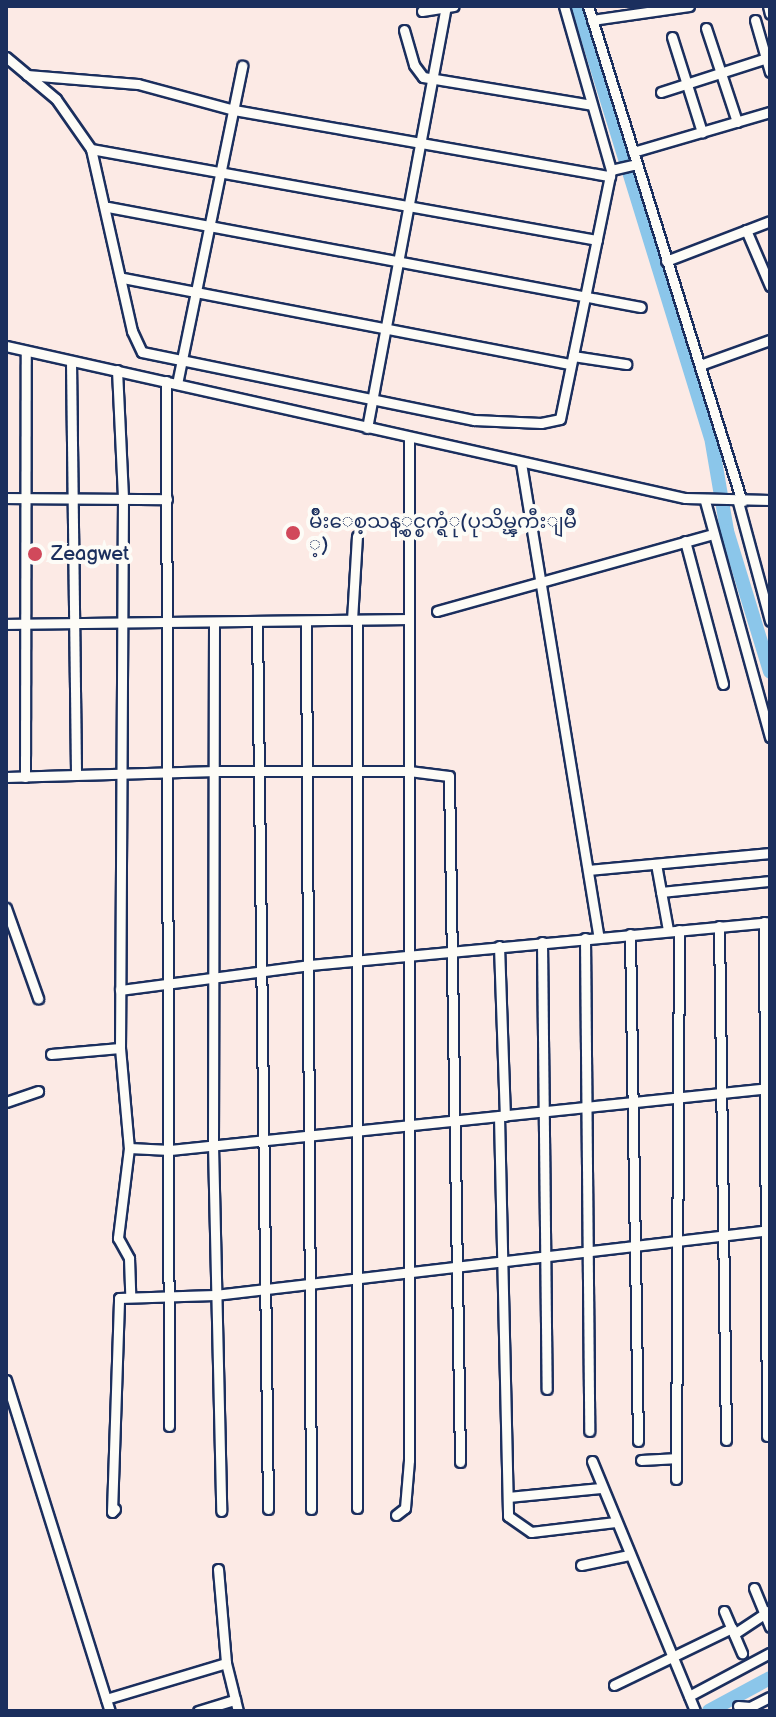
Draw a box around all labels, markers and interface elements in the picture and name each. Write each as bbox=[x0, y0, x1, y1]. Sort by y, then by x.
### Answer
place label: မ်ိဳးေစ့သန့္စင္စက္ရံု(ပုသိမ္ၾကီးျမိဳ ့) bbox=[309, 510, 577, 557]
marker: မ်ိဳးေစ့သန့္စင္စက္ရံု(ပုသိမ္ၾကီးျမိဳ ့) bbox=[284, 524, 302, 542]
place label: Zeagwet bbox=[51, 542, 129, 566]
marker: Zeagwet bbox=[26, 545, 44, 563]

